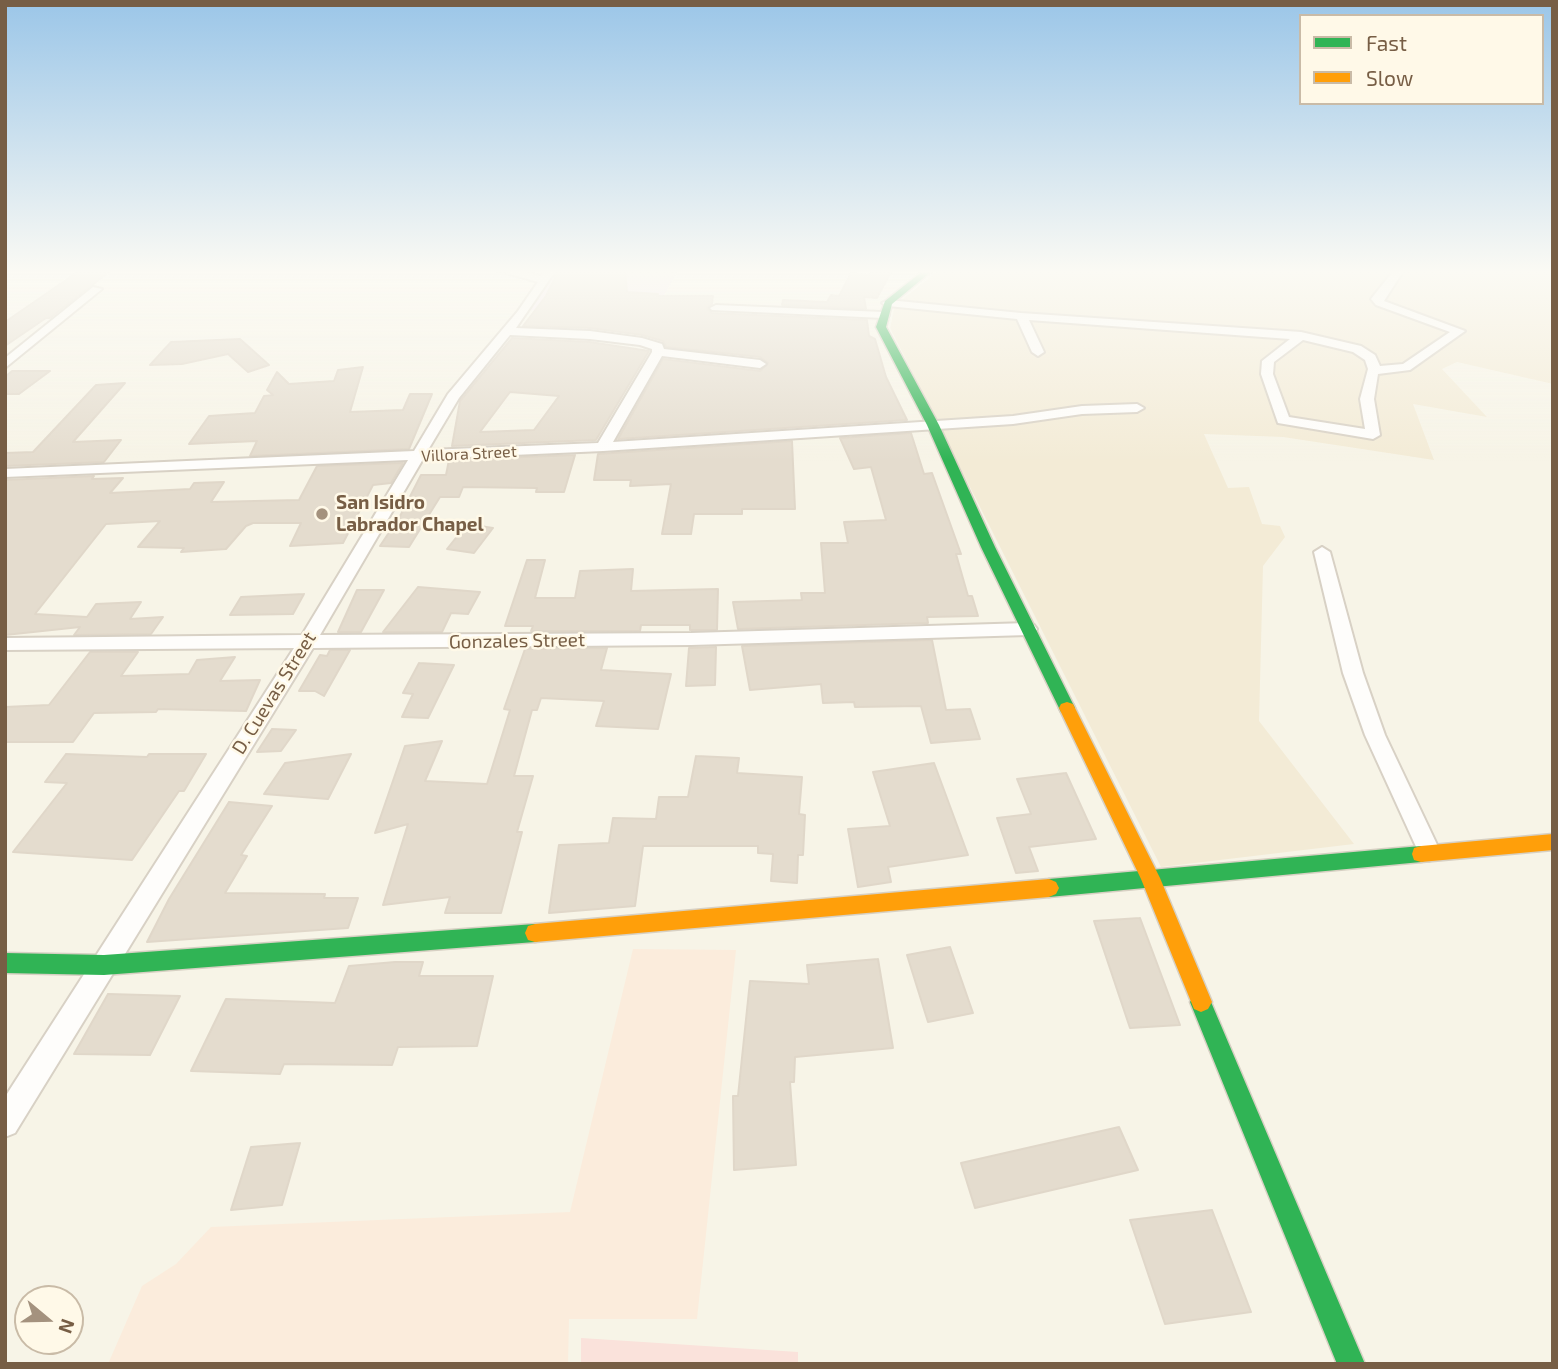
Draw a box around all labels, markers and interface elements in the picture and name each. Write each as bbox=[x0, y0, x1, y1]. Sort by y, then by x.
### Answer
legend bbox=[1299, 14, 1544, 105]
text: Fast bbox=[1366, 30, 1407, 55]
text: Slow bbox=[1366, 65, 1413, 90]
street label: Villora Street bbox=[421, 442, 517, 466]
place label: San Isidro Labrador Chapel bbox=[336, 492, 484, 536]
marker: San Isidro Labrador Chapel bbox=[314, 506, 330, 522]
street label: D. Cuevas Street bbox=[227, 628, 321, 758]
street label: Gonzales Street bbox=[449, 628, 585, 654]
north arrow bbox=[14, 1285, 84, 1355]
text: N bbox=[54, 1316, 81, 1337]

